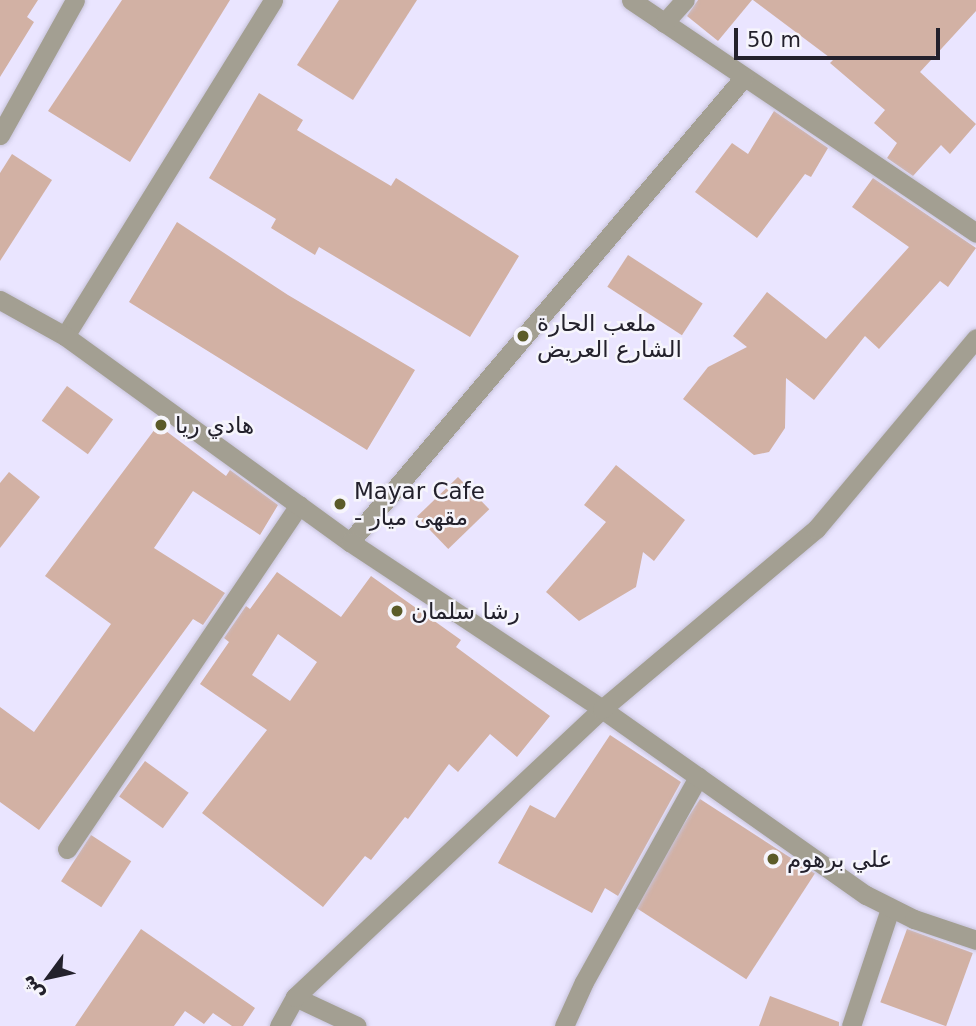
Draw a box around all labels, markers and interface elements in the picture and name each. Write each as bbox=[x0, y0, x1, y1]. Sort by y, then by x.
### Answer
scale bar bbox=[738, 14, 944, 58]
text: 50 m bbox=[747, 28, 801, 52]
place label: ملعب الحارة الشارع العريض bbox=[537, 309, 682, 363]
marker: ملعب الحارة الشارع العريض bbox=[515, 328, 531, 344]
place label: هادي ريا bbox=[175, 411, 254, 439]
marker: هادي ريا bbox=[153, 417, 169, 433]
place label: Mayar Cafe - مقهى ميار bbox=[354, 477, 485, 531]
marker: Mayar Cafe - مقهى ميار bbox=[332, 496, 348, 512]
place label: رشا سلمان bbox=[411, 597, 520, 625]
marker: رشا سلمان bbox=[389, 603, 405, 619]
place label: علي برهوم bbox=[787, 845, 892, 873]
marker: علي برهوم bbox=[765, 851, 781, 867]
north arrow bbox=[14, 942, 84, 1012]
text: ش bbox=[15, 971, 48, 1005]

